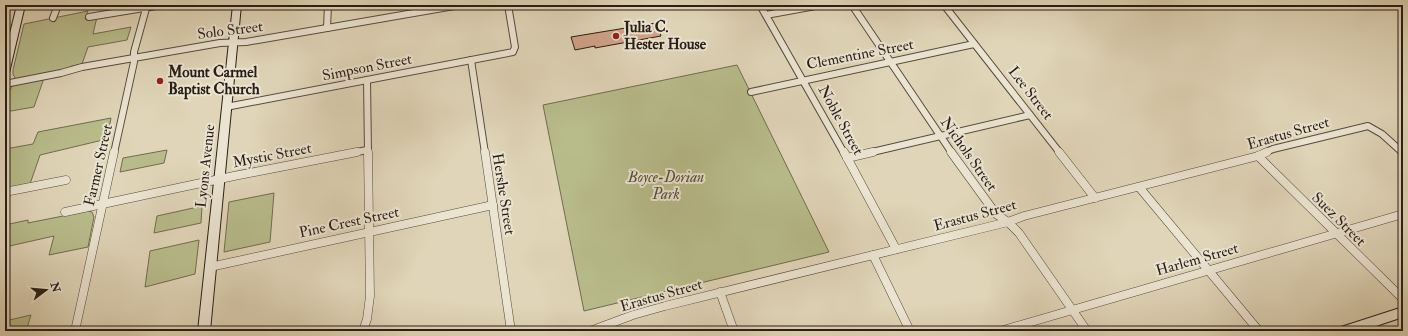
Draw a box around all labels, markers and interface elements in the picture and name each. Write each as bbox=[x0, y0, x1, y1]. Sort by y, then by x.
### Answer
street label: Solo Street bbox=[196, 17, 264, 44]
place label: Julia C. Hester House bbox=[623, 18, 707, 54]
marker: Julia C. Hester House bbox=[611, 31, 621, 41]
street label: Clementine Street bbox=[805, 35, 915, 74]
street label: Simpson Street bbox=[321, 49, 414, 86]
place label: Mount Carmel Baptist Church bbox=[167, 63, 260, 100]
street label: Lee Street bbox=[1004, 63, 1057, 124]
marker: Mount Carmel Baptist Church bbox=[155, 76, 165, 86]
street label: Noble Street bbox=[814, 82, 868, 159]
street label: Nichols Street bbox=[936, 113, 1001, 195]
street label: Erastus Street bbox=[1245, 113, 1332, 154]
street label: Farmer Street bbox=[80, 122, 117, 208]
street label: Lyons Avenue bbox=[192, 123, 219, 209]
street label: Mystic Street bbox=[231, 138, 313, 172]
street label: Hershe Street bbox=[488, 152, 519, 236]
park label: Boyce-Dorian Park bbox=[627, 168, 704, 204]
street label: Suez Street bbox=[1308, 188, 1370, 251]
street label: Erastus Street bbox=[932, 195, 1019, 236]
street label: Pine Crest Street bbox=[297, 203, 401, 242]
street label: Harlem Street bbox=[1154, 239, 1241, 280]
north arrow bbox=[26, 270, 66, 310]
street label: Erastus Street bbox=[618, 275, 705, 316]
text: N bbox=[47, 280, 63, 295]

